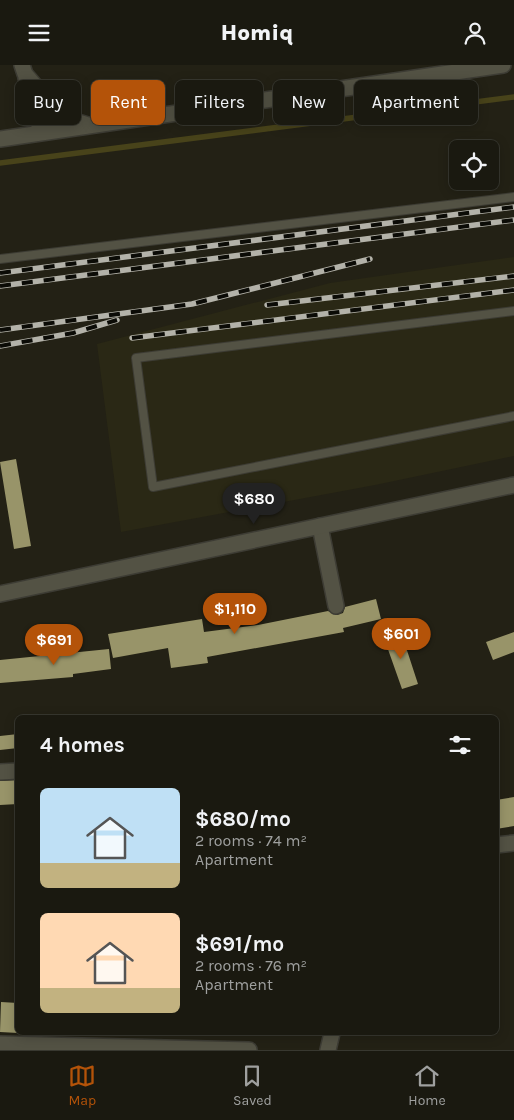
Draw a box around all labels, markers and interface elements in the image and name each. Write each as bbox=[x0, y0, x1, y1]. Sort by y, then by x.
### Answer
icon: menu bbox=[25, 19, 53, 47]
icon: person bbox=[461, 19, 489, 47]
text: Homiq bbox=[221, 20, 293, 46]
chip: Buy bbox=[15, 80, 81, 125]
chip: Rent bbox=[91, 80, 165, 125]
chip: Filters bbox=[175, 80, 263, 125]
chip: New bbox=[273, 80, 344, 125]
chip: Apartment bbox=[354, 80, 478, 125]
map controls bbox=[449, 140, 499, 190]
button: locate bbox=[449, 140, 499, 190]
pin: $680 bbox=[224, 483, 284, 525]
text: $680 bbox=[233, 489, 275, 508]
pin: $1,110 bbox=[194, 593, 276, 635]
text: $1,110 bbox=[214, 599, 256, 618]
pin: $601 bbox=[371, 617, 431, 660]
pin: $691 bbox=[24, 623, 84, 666]
text: $601 bbox=[383, 624, 419, 643]
text: $691 bbox=[36, 630, 72, 649]
icon: filters bbox=[446, 731, 474, 759]
text: 4 homes bbox=[40, 733, 125, 757]
text: $680/mo bbox=[195, 807, 291, 831]
icon: home bbox=[80, 808, 140, 868]
text: 2 rooms · 74 m² bbox=[195, 831, 307, 850]
text: Apartment bbox=[195, 850, 273, 869]
text: $691/mo bbox=[195, 932, 284, 956]
icon: home bbox=[80, 933, 140, 993]
text: 2 rooms · 76 m² bbox=[195, 956, 307, 975]
text: Apartment bbox=[195, 975, 273, 994]
tab: Map bbox=[68, 1062, 96, 1109]
tab: Saved bbox=[233, 1062, 272, 1109]
tab: Home bbox=[408, 1062, 446, 1109]

